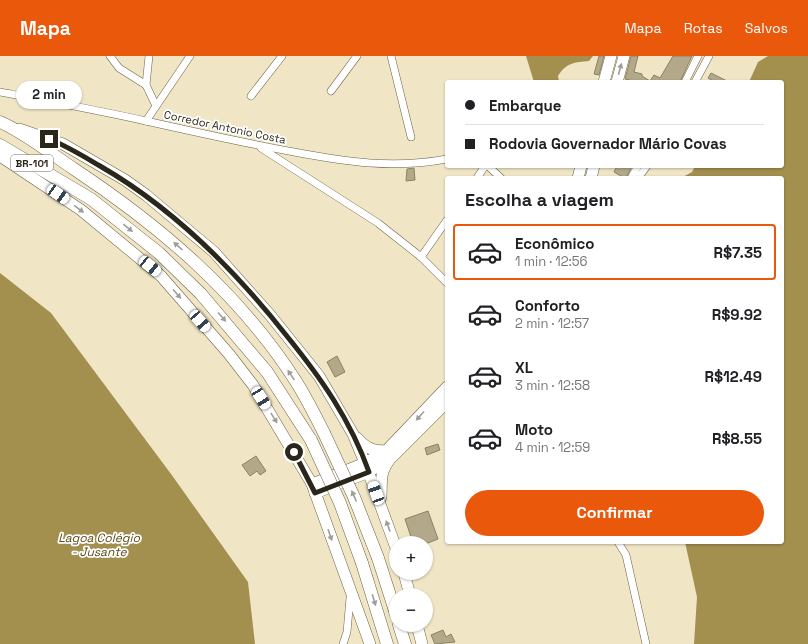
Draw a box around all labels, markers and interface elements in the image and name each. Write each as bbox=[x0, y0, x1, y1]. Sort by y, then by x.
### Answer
text: Mapa bbox=[20, 16, 71, 41]
text: Mapa bbox=[624, 19, 662, 37]
text: Rotas bbox=[684, 19, 723, 37]
text: Salvos bbox=[745, 19, 788, 37]
one-way arrow bbox=[617, 63, 623, 75]
callout: 2 min bbox=[16, 81, 82, 109]
text: 2 min bbox=[32, 86, 66, 103]
text: Embarque bbox=[489, 96, 562, 115]
street label: Corredor Antonio Costa bbox=[163, 107, 288, 147]
route end bbox=[40, 130, 58, 148]
text: Rodovia Governador Mário Covas bbox=[489, 134, 727, 153]
road number: BR-101 bbox=[11, 155, 53, 171]
car bbox=[45, 182, 71, 206]
text: Escolha a viagem bbox=[465, 188, 614, 211]
one-way arrow bbox=[74, 205, 84, 213]
one-way arrow bbox=[123, 224, 134, 232]
icon: car bbox=[467, 234, 503, 270]
text: Econômico bbox=[515, 234, 594, 253]
one-way arrow bbox=[173, 242, 183, 251]
text: R$7.35 bbox=[714, 243, 762, 262]
text: 1 min · 12:56 bbox=[515, 253, 588, 270]
car bbox=[137, 254, 163, 278]
one-way arrow bbox=[172, 288, 181, 299]
icon: car bbox=[467, 296, 503, 332]
text: Conforto bbox=[515, 296, 580, 315]
text: R$9.92 bbox=[712, 305, 762, 324]
car bbox=[188, 308, 212, 334]
one-way arrow bbox=[218, 312, 227, 323]
text: 2 min · 12:57 bbox=[515, 315, 589, 332]
icon: car bbox=[467, 358, 503, 394]
text: XL bbox=[515, 358, 533, 377]
text: R$12.49 bbox=[704, 367, 762, 386]
one-way arrow bbox=[287, 370, 295, 380]
text: 3 min · 12:58 bbox=[515, 377, 590, 394]
car bbox=[250, 385, 272, 411]
one-way arrow bbox=[416, 411, 425, 420]
one-way arrow bbox=[270, 412, 277, 424]
icon: car bbox=[467, 420, 503, 456]
text: Moto bbox=[515, 420, 553, 439]
text: R$8.55 bbox=[712, 429, 762, 448]
text: 4 min · 12:59 bbox=[515, 439, 590, 456]
route start bbox=[285, 443, 303, 461]
car bbox=[366, 480, 386, 506]
one-way arrow bbox=[350, 489, 356, 501]
button: Confirmar bbox=[465, 490, 764, 536]
one-way arrow bbox=[385, 519, 391, 531]
one-way arrow bbox=[327, 529, 333, 541]
water label: Lagoa Colégio - Jusante bbox=[58, 530, 140, 560]
map controls bbox=[389, 536, 433, 632]
button: + bbox=[389, 536, 433, 580]
button: − bbox=[389, 588, 433, 632]
one-way arrow bbox=[371, 595, 377, 607]

